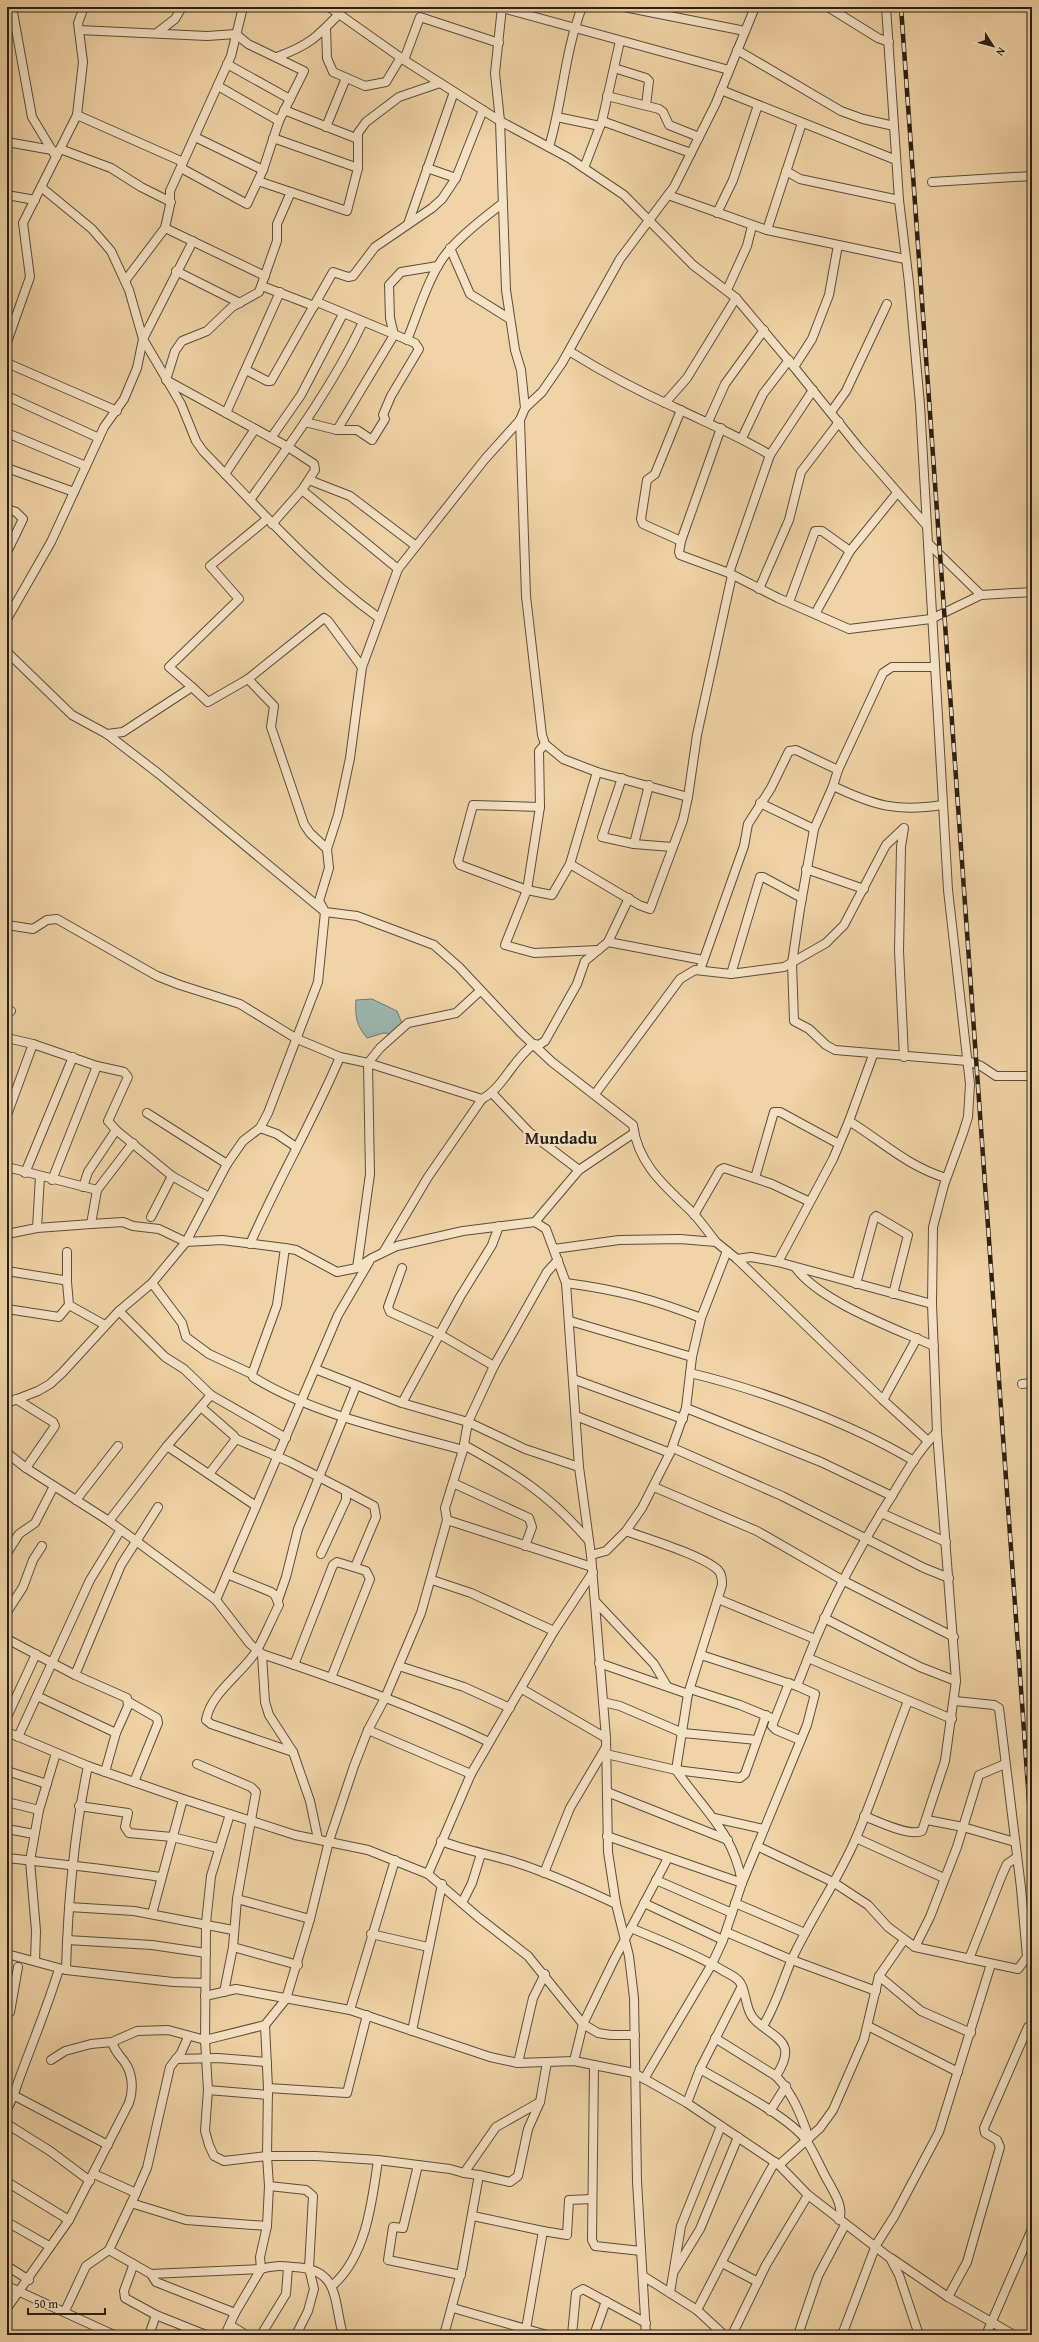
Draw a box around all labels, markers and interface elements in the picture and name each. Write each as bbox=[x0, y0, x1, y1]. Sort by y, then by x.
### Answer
north arrow bbox=[973, 26, 1013, 66]
text: N bbox=[992, 44, 1010, 60]
district label: Mundadu bbox=[525, 1125, 597, 1150]
scale bar bbox=[28, 2290, 105, 2316]
text: 50 m bbox=[34, 2295, 58, 2312]

